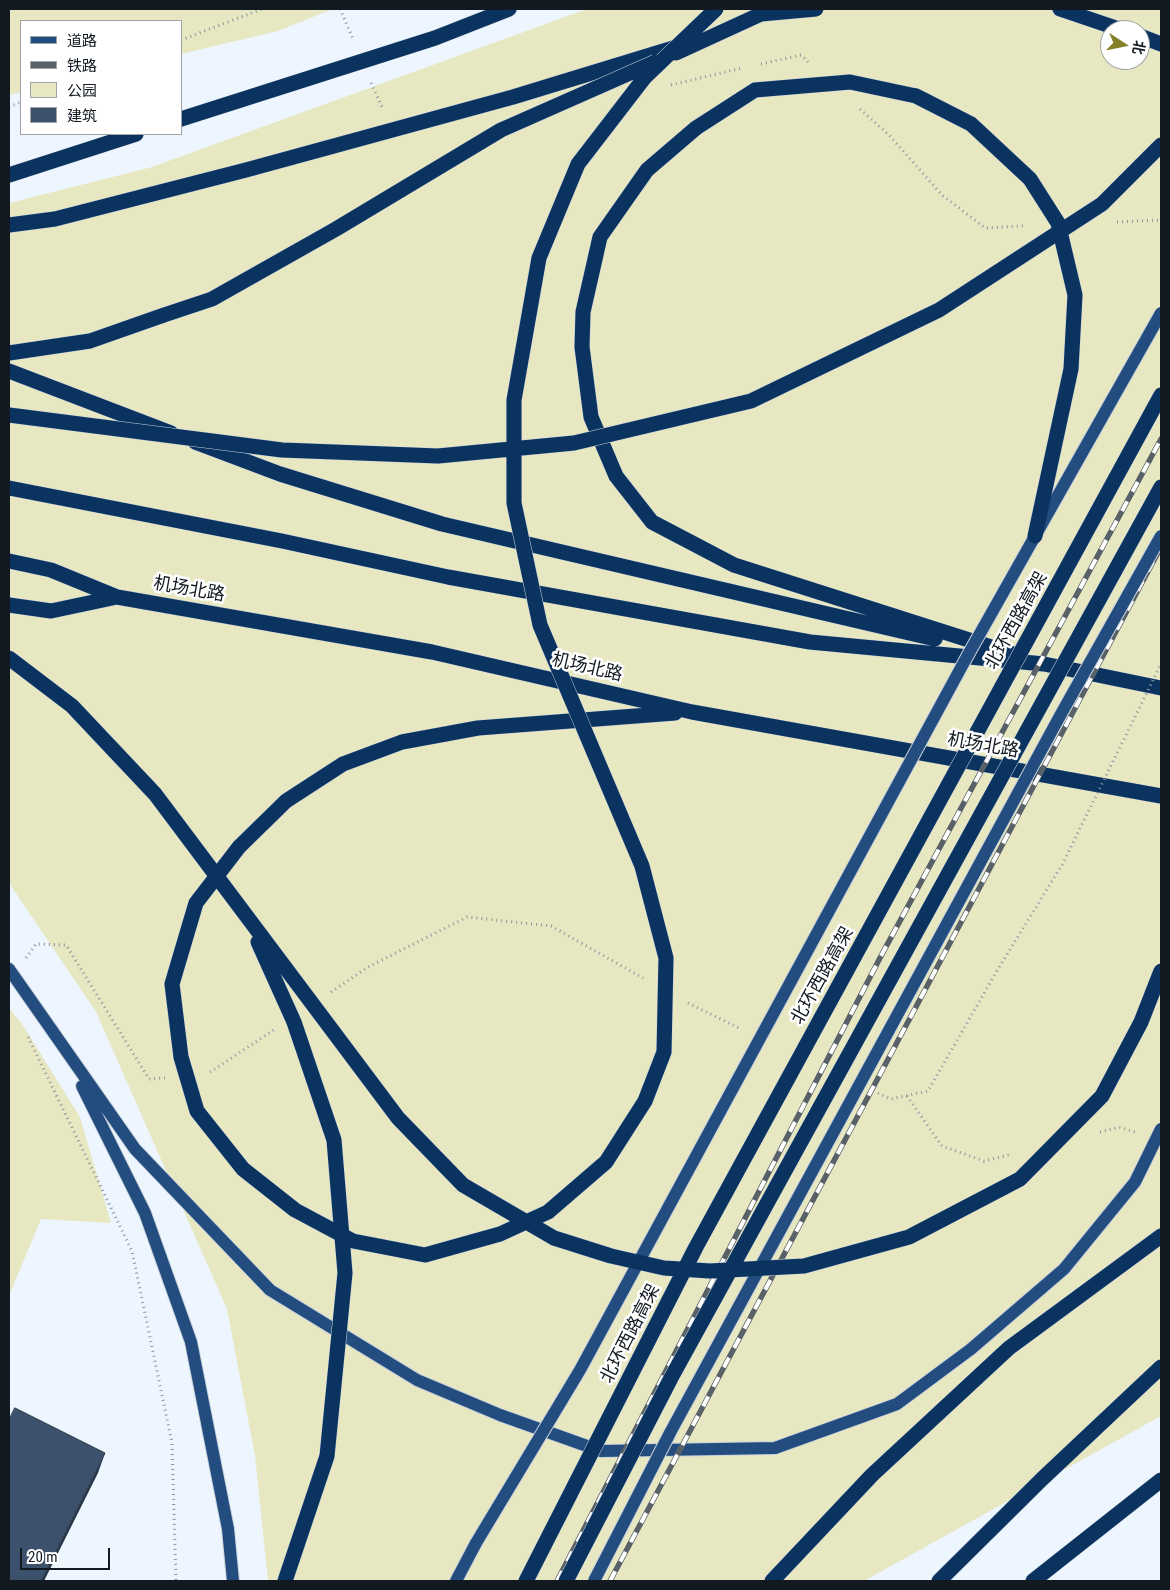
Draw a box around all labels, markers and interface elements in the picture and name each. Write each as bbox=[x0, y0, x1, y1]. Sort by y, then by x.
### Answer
legend bbox=[20, 20, 182, 135]
north arrow bbox=[1100, 20, 1150, 70]
text: 道路 bbox=[67, 32, 97, 50]
text: 北 bbox=[1130, 39, 1148, 56]
text: 铁路 bbox=[67, 57, 97, 75]
text: 公园 bbox=[67, 82, 97, 100]
text: 建筑 bbox=[67, 107, 97, 125]
street label: 北环西路高架 bbox=[981, 569, 1053, 673]
street label: 机场北路 bbox=[152, 573, 226, 607]
street label: 机场北路 bbox=[549, 649, 625, 687]
street label: 机场北路 bbox=[946, 729, 1020, 763]
street label: 北环西路高架 bbox=[787, 924, 859, 1028]
street label: 北环西路高架 bbox=[597, 1281, 665, 1387]
scale bar bbox=[22, 1538, 112, 1570]
text: 20 m bbox=[28, 1548, 58, 1566]

